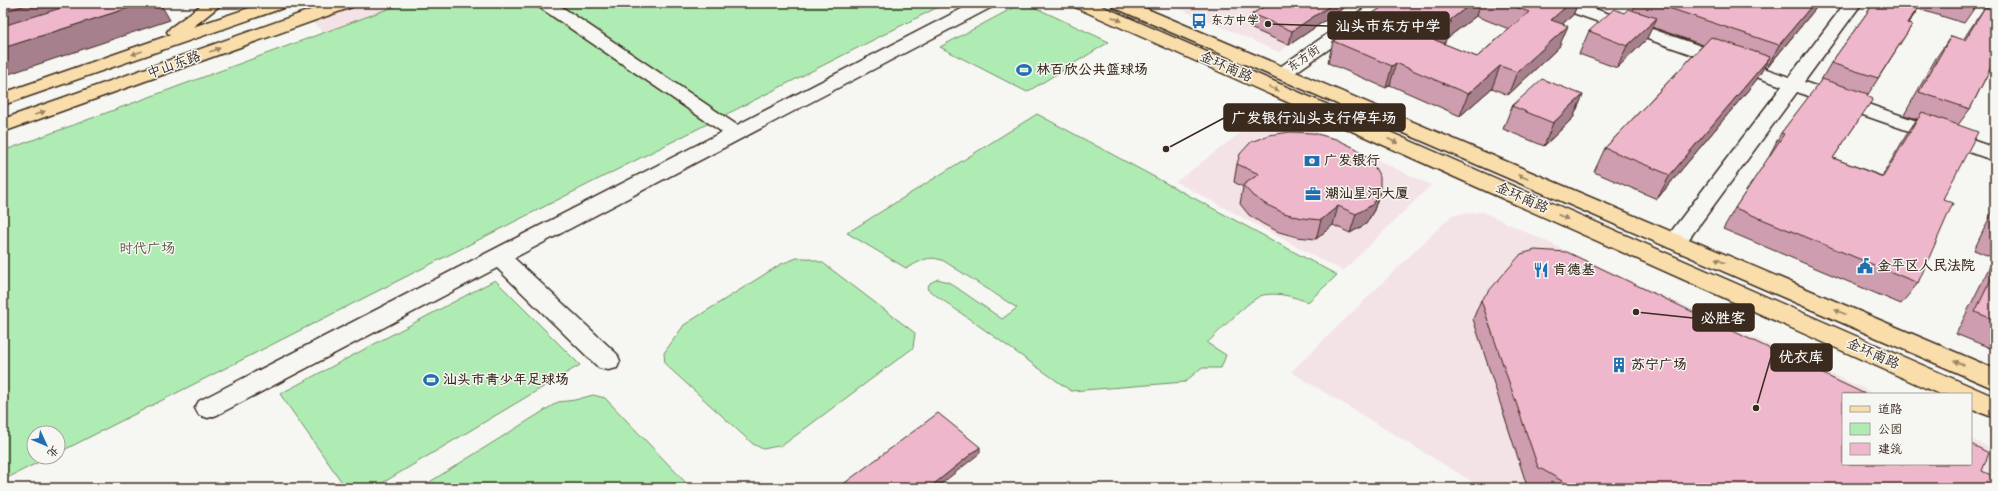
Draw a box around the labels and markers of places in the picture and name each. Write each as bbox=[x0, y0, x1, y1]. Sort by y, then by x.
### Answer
bus stop icon: 东方中学 bbox=[1190, 12, 1208, 30]
callout: 汕头市东方中学 bbox=[1328, 12, 1449, 39]
place label: 东方中学 bbox=[1211, 13, 1259, 29]
sports icon: 林百欣公共篮球场 bbox=[1015, 61, 1033, 79]
place label: 林百欣公共篮球场 bbox=[1036, 61, 1148, 79]
callout: 广发银行汕头支行停车场 bbox=[1224, 104, 1405, 131]
bank icon: 广发银行 bbox=[1303, 152, 1321, 170]
place label: 广发银行 bbox=[1324, 152, 1380, 170]
office icon: 潮汕星河大厦 bbox=[1304, 185, 1322, 203]
place label: 潮汕星河大厦 bbox=[1325, 185, 1409, 203]
public building icon: 金平区人民法院 bbox=[1856, 257, 1874, 275]
place label: 金平区人民法院 bbox=[1877, 257, 1975, 275]
restaurant icon: 肯德基 bbox=[1532, 261, 1550, 279]
place label: 肯德基 bbox=[1553, 261, 1595, 279]
callout: 必胜客 bbox=[1693, 304, 1754, 331]
callout: 优衣库 bbox=[1771, 344, 1832, 371]
building icon: 苏宁广场 bbox=[1610, 356, 1628, 374]
place label: 苏宁广场 bbox=[1631, 356, 1687, 374]
sports icon: 汕头市青少年足球场 bbox=[422, 371, 440, 389]
place label: 汕头市青少年足球场 bbox=[443, 371, 569, 389]

